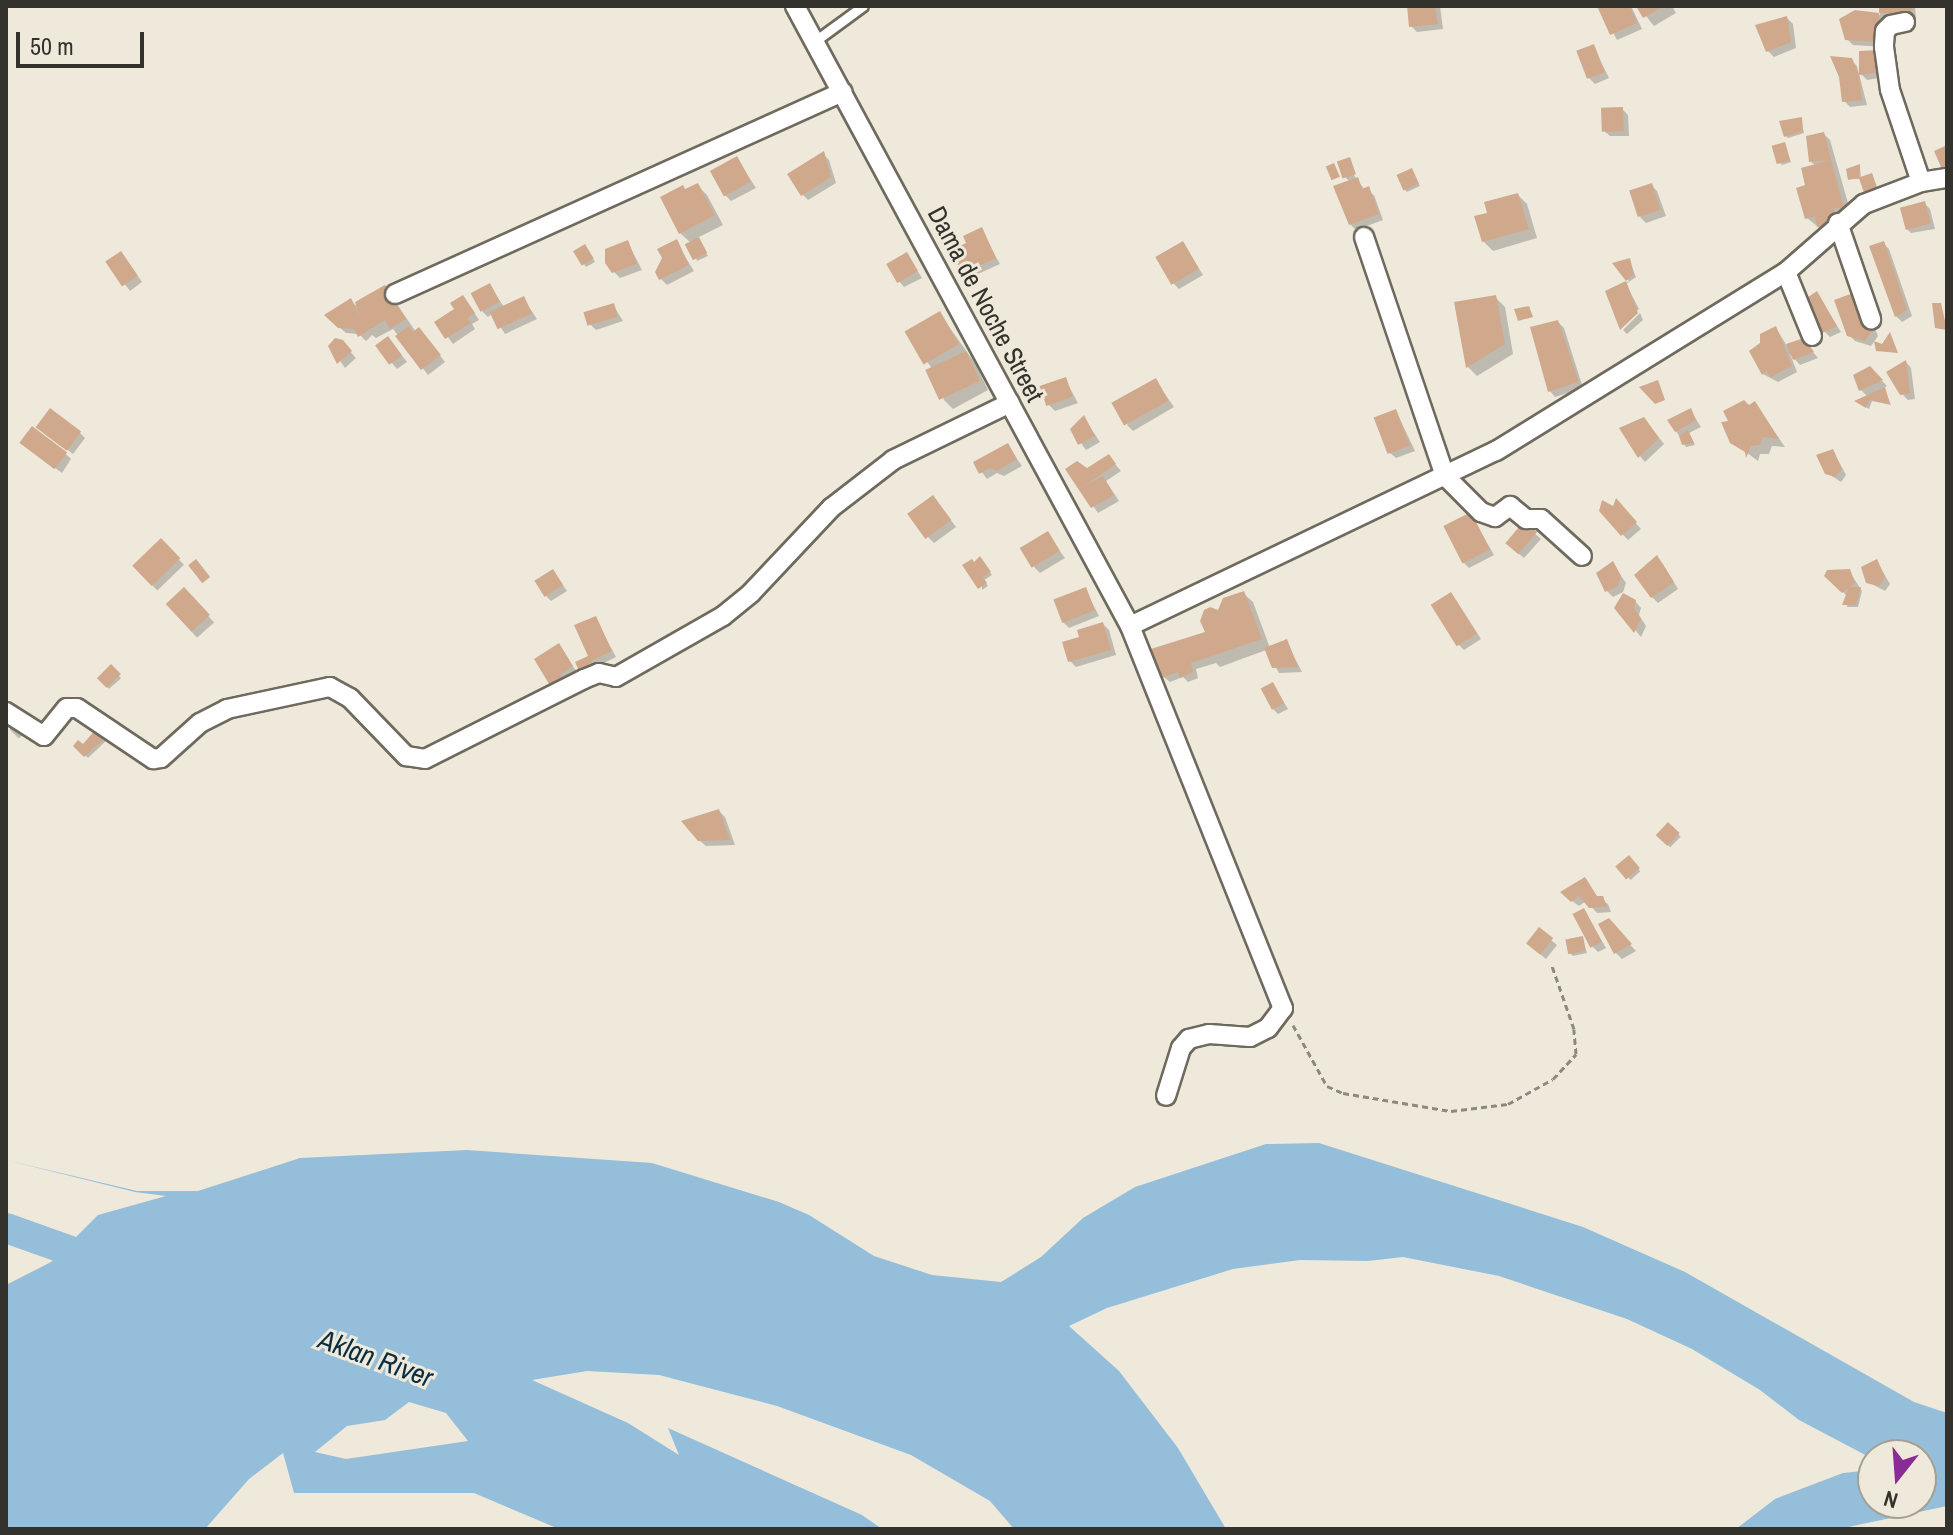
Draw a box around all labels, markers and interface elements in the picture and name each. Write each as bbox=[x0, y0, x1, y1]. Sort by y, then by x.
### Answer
scale bar bbox=[20, 16, 148, 66]
text: 50 m bbox=[30, 30, 74, 62]
street label: Dama de Noche Street bbox=[921, 201, 1051, 407]
water label: Aklan River bbox=[315, 1322, 437, 1394]
north arrow bbox=[1857, 1439, 1937, 1519]
text: N bbox=[1880, 1484, 1901, 1516]

